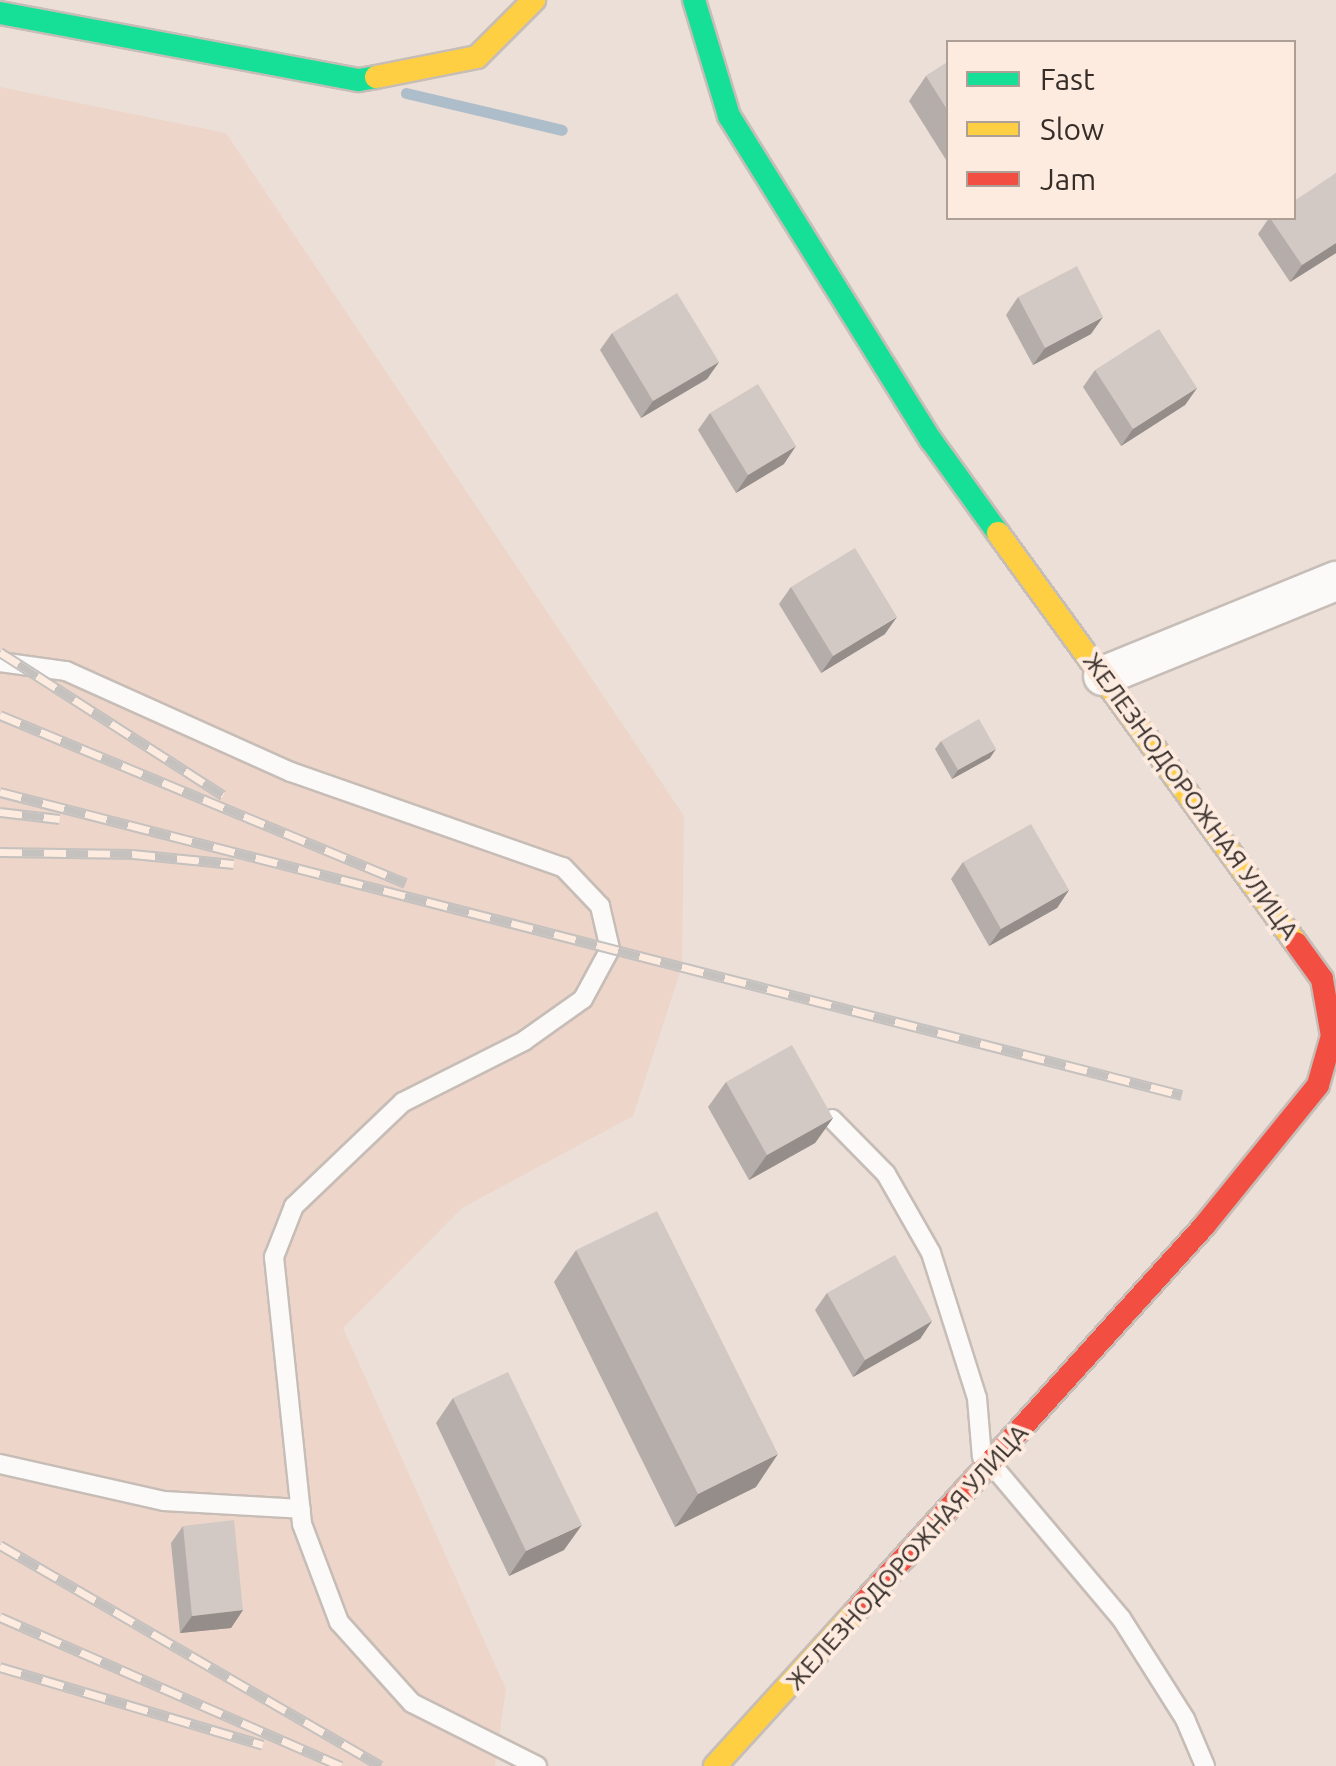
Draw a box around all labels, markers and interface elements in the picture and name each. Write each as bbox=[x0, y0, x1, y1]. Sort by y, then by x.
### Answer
legend bbox=[946, 40, 1296, 220]
text: Fast bbox=[1040, 62, 1095, 96]
text: Slow bbox=[1040, 112, 1104, 146]
text: Jam bbox=[1040, 162, 1096, 196]
street label: ЖЕЛЕЗНОДОРОЖНАЯ УЛИЦА bbox=[1077, 647, 1305, 945]
street label: ЖЕЛЕЗНОДОРОЖНАЯ УЛИЦА bbox=[780, 1418, 1034, 1696]

